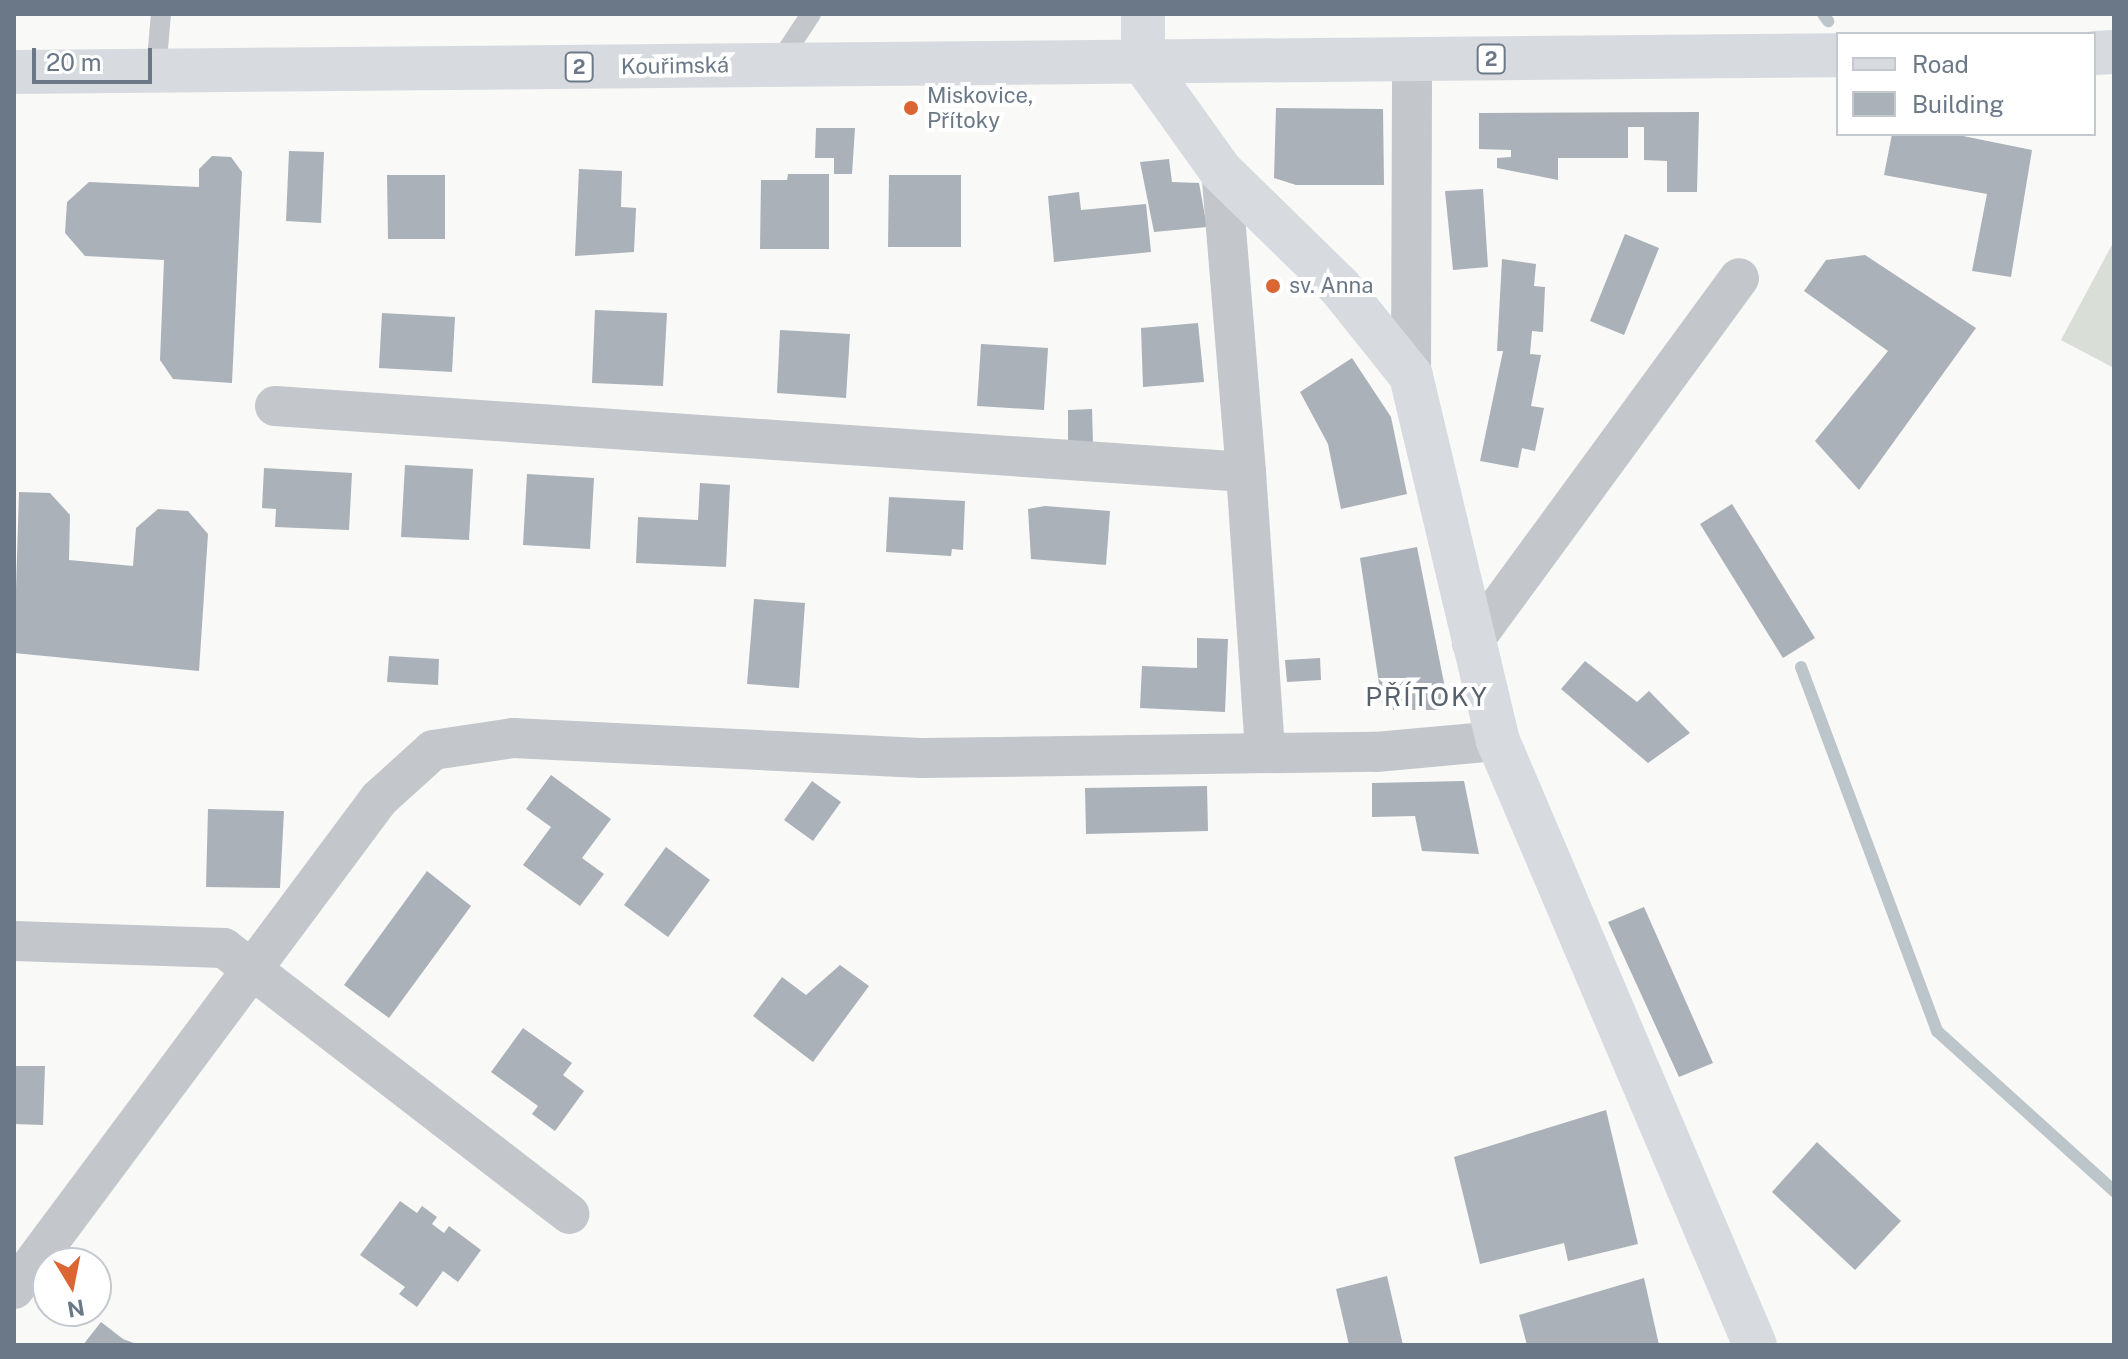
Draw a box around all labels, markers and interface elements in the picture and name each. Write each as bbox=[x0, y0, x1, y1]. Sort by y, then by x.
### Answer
scale bar bbox=[36, 32, 156, 82]
legend bbox=[1836, 32, 2096, 136]
road number: 2 bbox=[1475, 43, 1507, 75]
text: 20 m bbox=[46, 48, 102, 76]
text: Road bbox=[1912, 50, 1969, 78]
road number: 2 bbox=[563, 51, 595, 83]
street label: Kouřimská bbox=[621, 52, 729, 80]
place label: Miskovice, Přítoky bbox=[927, 82, 1033, 134]
text: Building bbox=[1912, 90, 2004, 118]
marker: Miskovice, Přítoky bbox=[902, 99, 920, 117]
place label: sv. Anna bbox=[1289, 273, 1374, 299]
marker: sv. Anna bbox=[1264, 277, 1282, 295]
district label: PŘÍTOKY bbox=[1365, 681, 1489, 713]
north arrow bbox=[32, 1247, 112, 1327]
text: N bbox=[65, 1294, 87, 1323]

